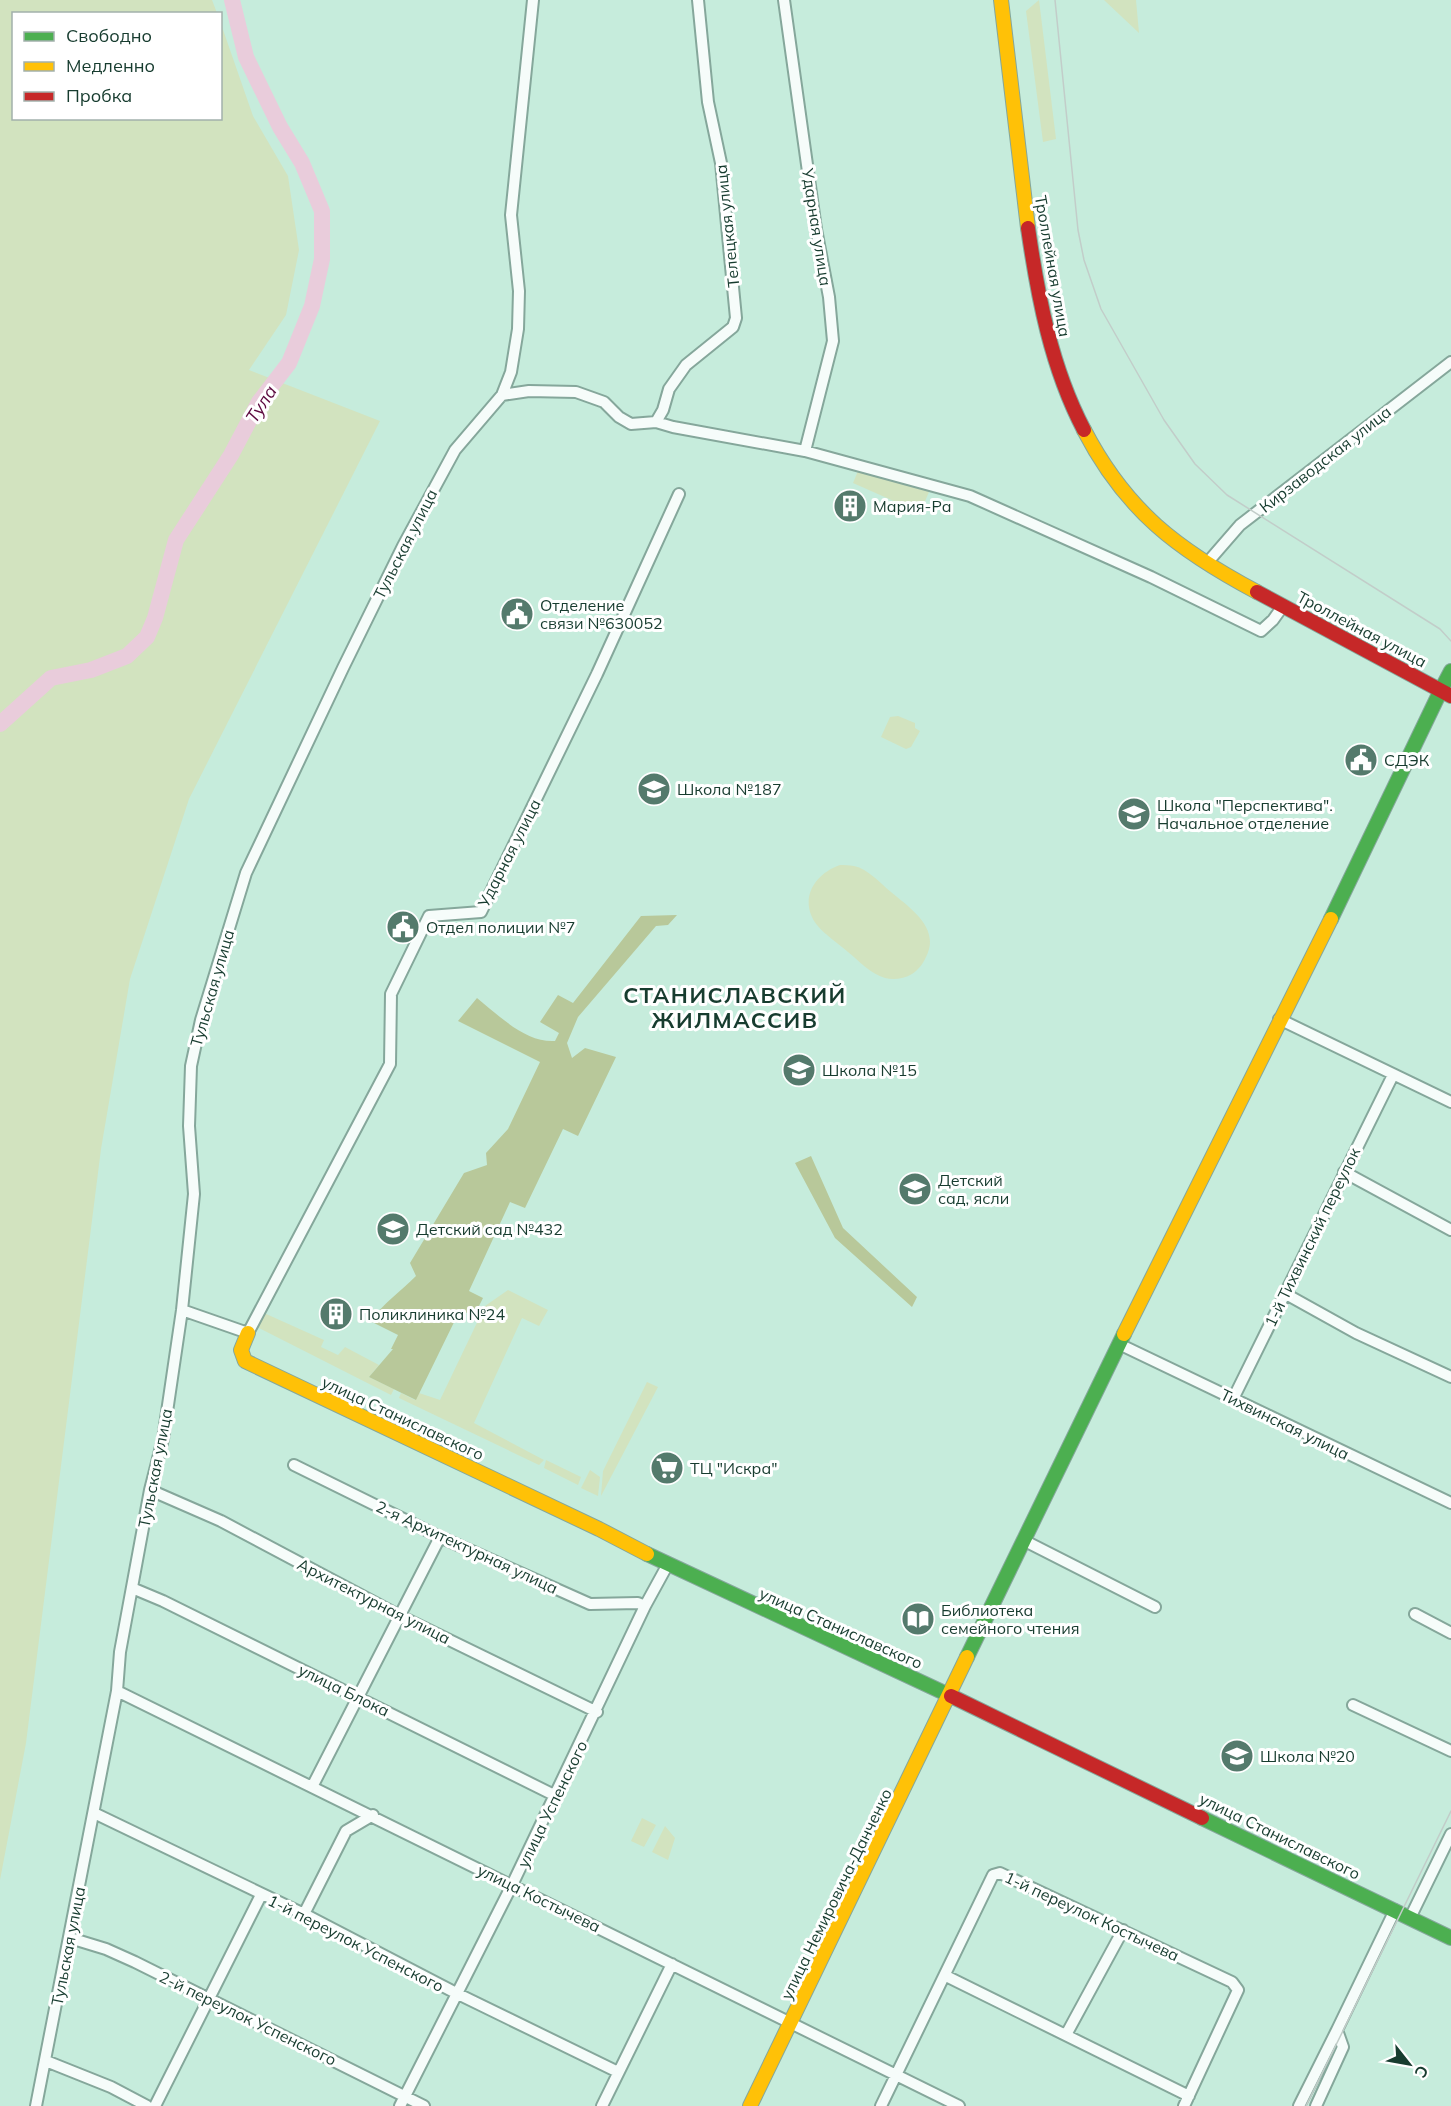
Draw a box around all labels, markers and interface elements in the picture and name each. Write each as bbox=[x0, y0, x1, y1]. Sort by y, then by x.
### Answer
legend bbox=[12, 12, 222, 120]
text: Свободно bbox=[66, 24, 152, 47]
text: Медленно bbox=[66, 54, 155, 77]
text: Пробка bbox=[66, 84, 132, 107]
street label: Телецкая улица bbox=[711, 164, 743, 288]
street label: Ударная улица bbox=[798, 166, 836, 287]
street label: Троллейная улица bbox=[1031, 194, 1075, 338]
water label: Тула bbox=[240, 381, 282, 427]
street label: Кирзаводская улица bbox=[1255, 401, 1395, 517]
street label: Тульская улица bbox=[369, 486, 441, 602]
building icon: Мария-Ра bbox=[832, 488, 868, 524]
place label: Мария-Ра bbox=[873, 496, 951, 516]
street label: Троллейная улица bbox=[1294, 587, 1430, 671]
place label: Отделение связи №630052 bbox=[540, 595, 663, 633]
public building icon: Отделение связи №630052 bbox=[499, 596, 535, 632]
public building icon: СДЭК bbox=[1343, 742, 1379, 778]
place label: СДЭК bbox=[1384, 750, 1430, 770]
school or university icon: Школа №187 bbox=[636, 771, 672, 807]
place label: Школа №187 bbox=[677, 779, 782, 799]
place label: Школа "Перспектива". Начальное отделение bbox=[1157, 795, 1333, 833]
street label: Ударная улица bbox=[473, 796, 545, 911]
school or university icon: Школа "Перспектива". Начальное отделение bbox=[1116, 796, 1152, 832]
public building icon: Отдел полиции №7 bbox=[385, 909, 421, 945]
place label: Отдел полиции №7 bbox=[426, 917, 575, 937]
street label: Тульская улица bbox=[186, 927, 238, 1049]
district label: СТАНИСЛАВСКИЙ ЖИЛМАССИВ bbox=[623, 981, 847, 1034]
school or university icon: Школа №15 bbox=[781, 1052, 817, 1088]
place label: Школа №15 bbox=[822, 1060, 917, 1080]
street label: 1-й Тихвинский переулок bbox=[1260, 1144, 1364, 1330]
place label: Детский сад, ясли bbox=[938, 1170, 1009, 1208]
school or university icon: Детский сад, ясли bbox=[897, 1171, 933, 1207]
school or university icon: Детский сад №432 bbox=[375, 1211, 411, 1247]
place label: Детский сад №432 bbox=[416, 1219, 563, 1239]
building icon: Поликлиника №24 bbox=[318, 1296, 354, 1332]
place label: Поликлиника №24 bbox=[359, 1304, 505, 1324]
street label: улица Станиславского bbox=[319, 1372, 487, 1464]
street label: Тихвинская улица bbox=[1217, 1384, 1353, 1464]
street label: Тульская улица bbox=[134, 1407, 176, 1529]
supermarket icon: ТЦ "Искра" bbox=[649, 1450, 685, 1486]
place label: ТЦ "Искра" bbox=[690, 1458, 777, 1478]
street label: 2-я Архитектурная улица bbox=[373, 1496, 561, 1598]
street label: Архитектурная улица bbox=[294, 1554, 454, 1648]
street label: улица Станиславского bbox=[756, 1583, 926, 1673]
place label: Библиотека семейного чтения bbox=[941, 1600, 1080, 1638]
library icon: Библиотека семейного чтения bbox=[900, 1601, 936, 1637]
street label: улица Блока bbox=[295, 1659, 393, 1721]
street label: улица Успенского bbox=[513, 1737, 591, 1871]
school or university icon: Школа №20 bbox=[1219, 1738, 1255, 1774]
place label: Школа №20 bbox=[1260, 1746, 1355, 1766]
street label: улица Немировича-Данченко bbox=[776, 1785, 896, 2003]
street label: улица Станиславского bbox=[1196, 1788, 1364, 1884]
street label: улица Костычева bbox=[474, 1860, 604, 1936]
street label: 1-й переулок Костычева bbox=[1002, 1867, 1182, 1965]
street label: Тульская улица bbox=[47, 1885, 89, 2007]
street label: 1-й переулок Успенского bbox=[265, 1890, 447, 1996]
street label: 2-й переулок Успенского bbox=[156, 1966, 340, 2070]
north arrow bbox=[1379, 2034, 1439, 2094]
text: С bbox=[1410, 2062, 1433, 2082]

